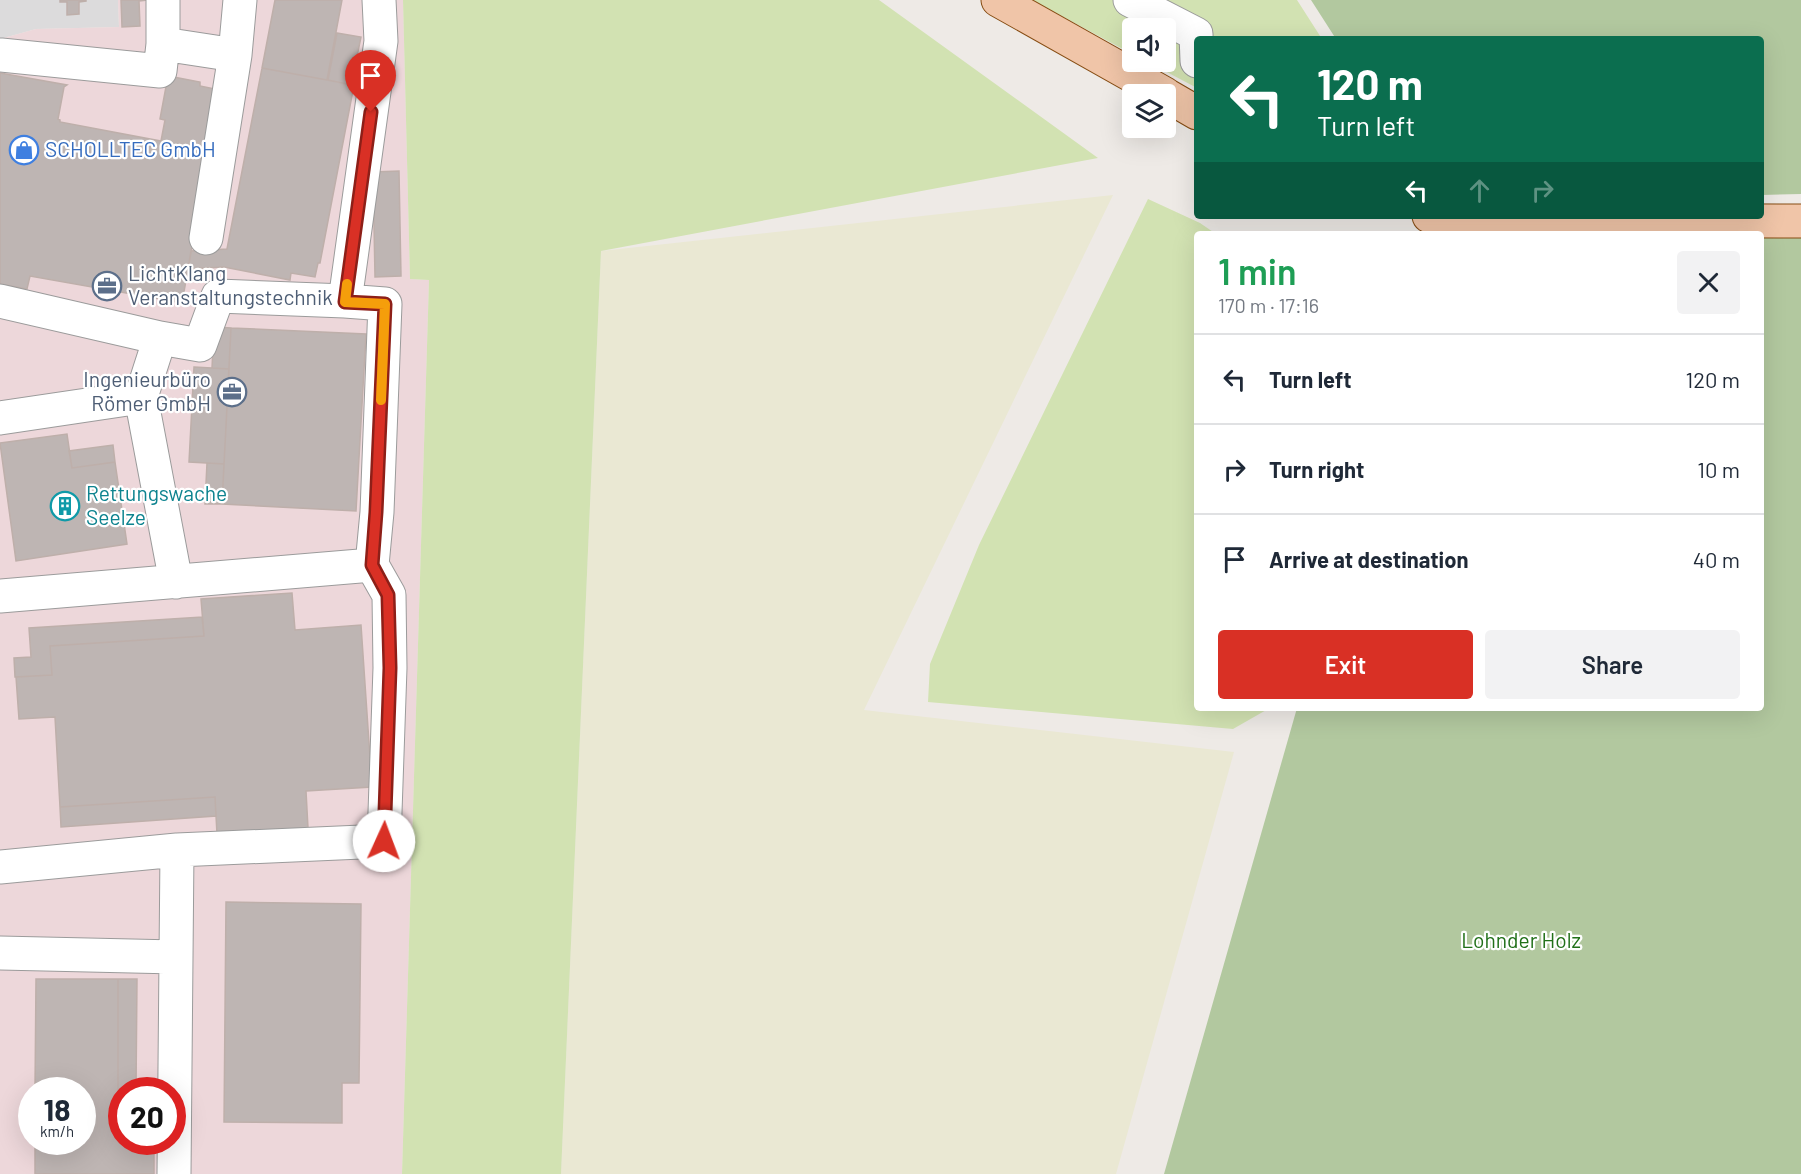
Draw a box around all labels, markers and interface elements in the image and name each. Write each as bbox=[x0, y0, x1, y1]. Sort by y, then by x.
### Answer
map controls bbox=[1122, 18, 1176, 138]
button: sound bbox=[1122, 18, 1176, 72]
pin bbox=[345, 50, 396, 112]
text: 120 m bbox=[1317, 58, 1423, 108]
icon: arrive bbox=[354, 59, 387, 92]
icon: left bbox=[1218, 60, 1296, 138]
button: layers bbox=[1122, 84, 1176, 138]
text: Turn left bbox=[1317, 109, 1415, 141]
shop icon: SCHOLLTEC GmbH bbox=[8, 134, 40, 166]
place label: SCHOLLTEC GmbH bbox=[45, 136, 216, 161]
icon: left bbox=[1400, 174, 1433, 207]
icon: ahead bbox=[1463, 174, 1496, 207]
icon: right bbox=[1526, 174, 1559, 207]
text: 1 min bbox=[1218, 249, 1297, 292]
button: close bbox=[1677, 251, 1740, 314]
place label: LichtKlang Veranstaltungstechnik bbox=[128, 260, 333, 309]
office icon: LichtKlang Veranstaltungstechnik bbox=[91, 270, 123, 302]
text: 170 m · 17:16 bbox=[1218, 293, 1319, 317]
icon: left bbox=[1218, 363, 1251, 396]
place label: Ingenieurbüro Römer GmbH bbox=[83, 366, 211, 415]
text: Turn left bbox=[1269, 366, 1352, 392]
text: 120 m bbox=[1685, 366, 1740, 392]
office icon: Ingenieurbüro Römer GmbH bbox=[216, 376, 248, 408]
icon: right bbox=[1218, 453, 1251, 486]
text: Turn right bbox=[1269, 456, 1364, 482]
text: 10 m bbox=[1697, 456, 1740, 482]
place label: Rettungswache Seelze bbox=[86, 480, 227, 529]
building icon: Rettungswache Seelze bbox=[49, 490, 81, 522]
icon: arrive bbox=[1218, 543, 1251, 576]
text: Arrive at destination bbox=[1269, 546, 1468, 572]
text: 40 m bbox=[1693, 546, 1740, 572]
button: Exit bbox=[1218, 630, 1473, 699]
button: Share bbox=[1485, 630, 1740, 699]
position arrow bbox=[352, 809, 416, 873]
park label: Lohnder Holz bbox=[1461, 927, 1581, 952]
speed limit sign: 20 bbox=[108, 1077, 186, 1155]
text: 18 bbox=[44, 1091, 70, 1127]
text: km/h bbox=[40, 1122, 74, 1140]

